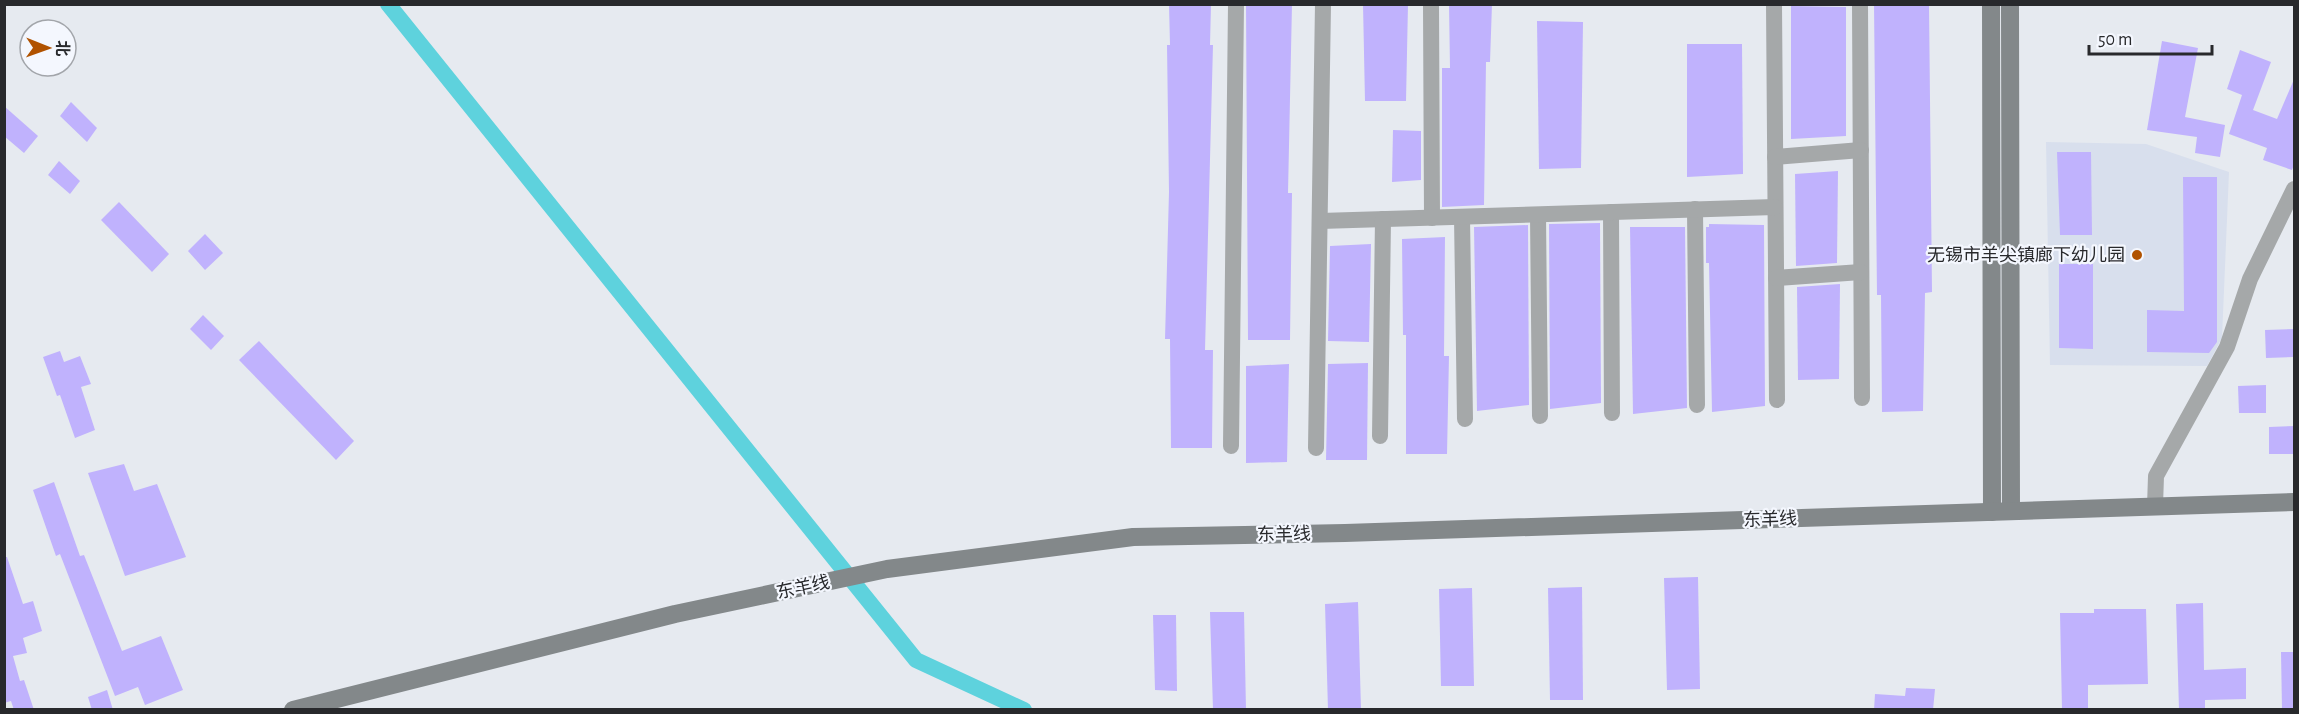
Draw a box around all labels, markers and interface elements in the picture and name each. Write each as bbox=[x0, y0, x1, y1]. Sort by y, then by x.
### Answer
north arrow bbox=[18, 18, 78, 78]
scale bar bbox=[2089, 18, 2212, 56]
text: 50 m bbox=[2098, 31, 2132, 49]
text: 北 bbox=[54, 40, 71, 56]
place label: 无锡市羊尖镇廊下幼儿园 bbox=[1927, 245, 2125, 265]
marker: 无锡市羊尖镇廊下幼儿园 bbox=[2130, 248, 2144, 262]
street label: 东羊线 bbox=[1743, 508, 1797, 530]
street label: 东羊线 bbox=[1257, 524, 1311, 544]
street label: 东羊线 bbox=[775, 572, 831, 602]

